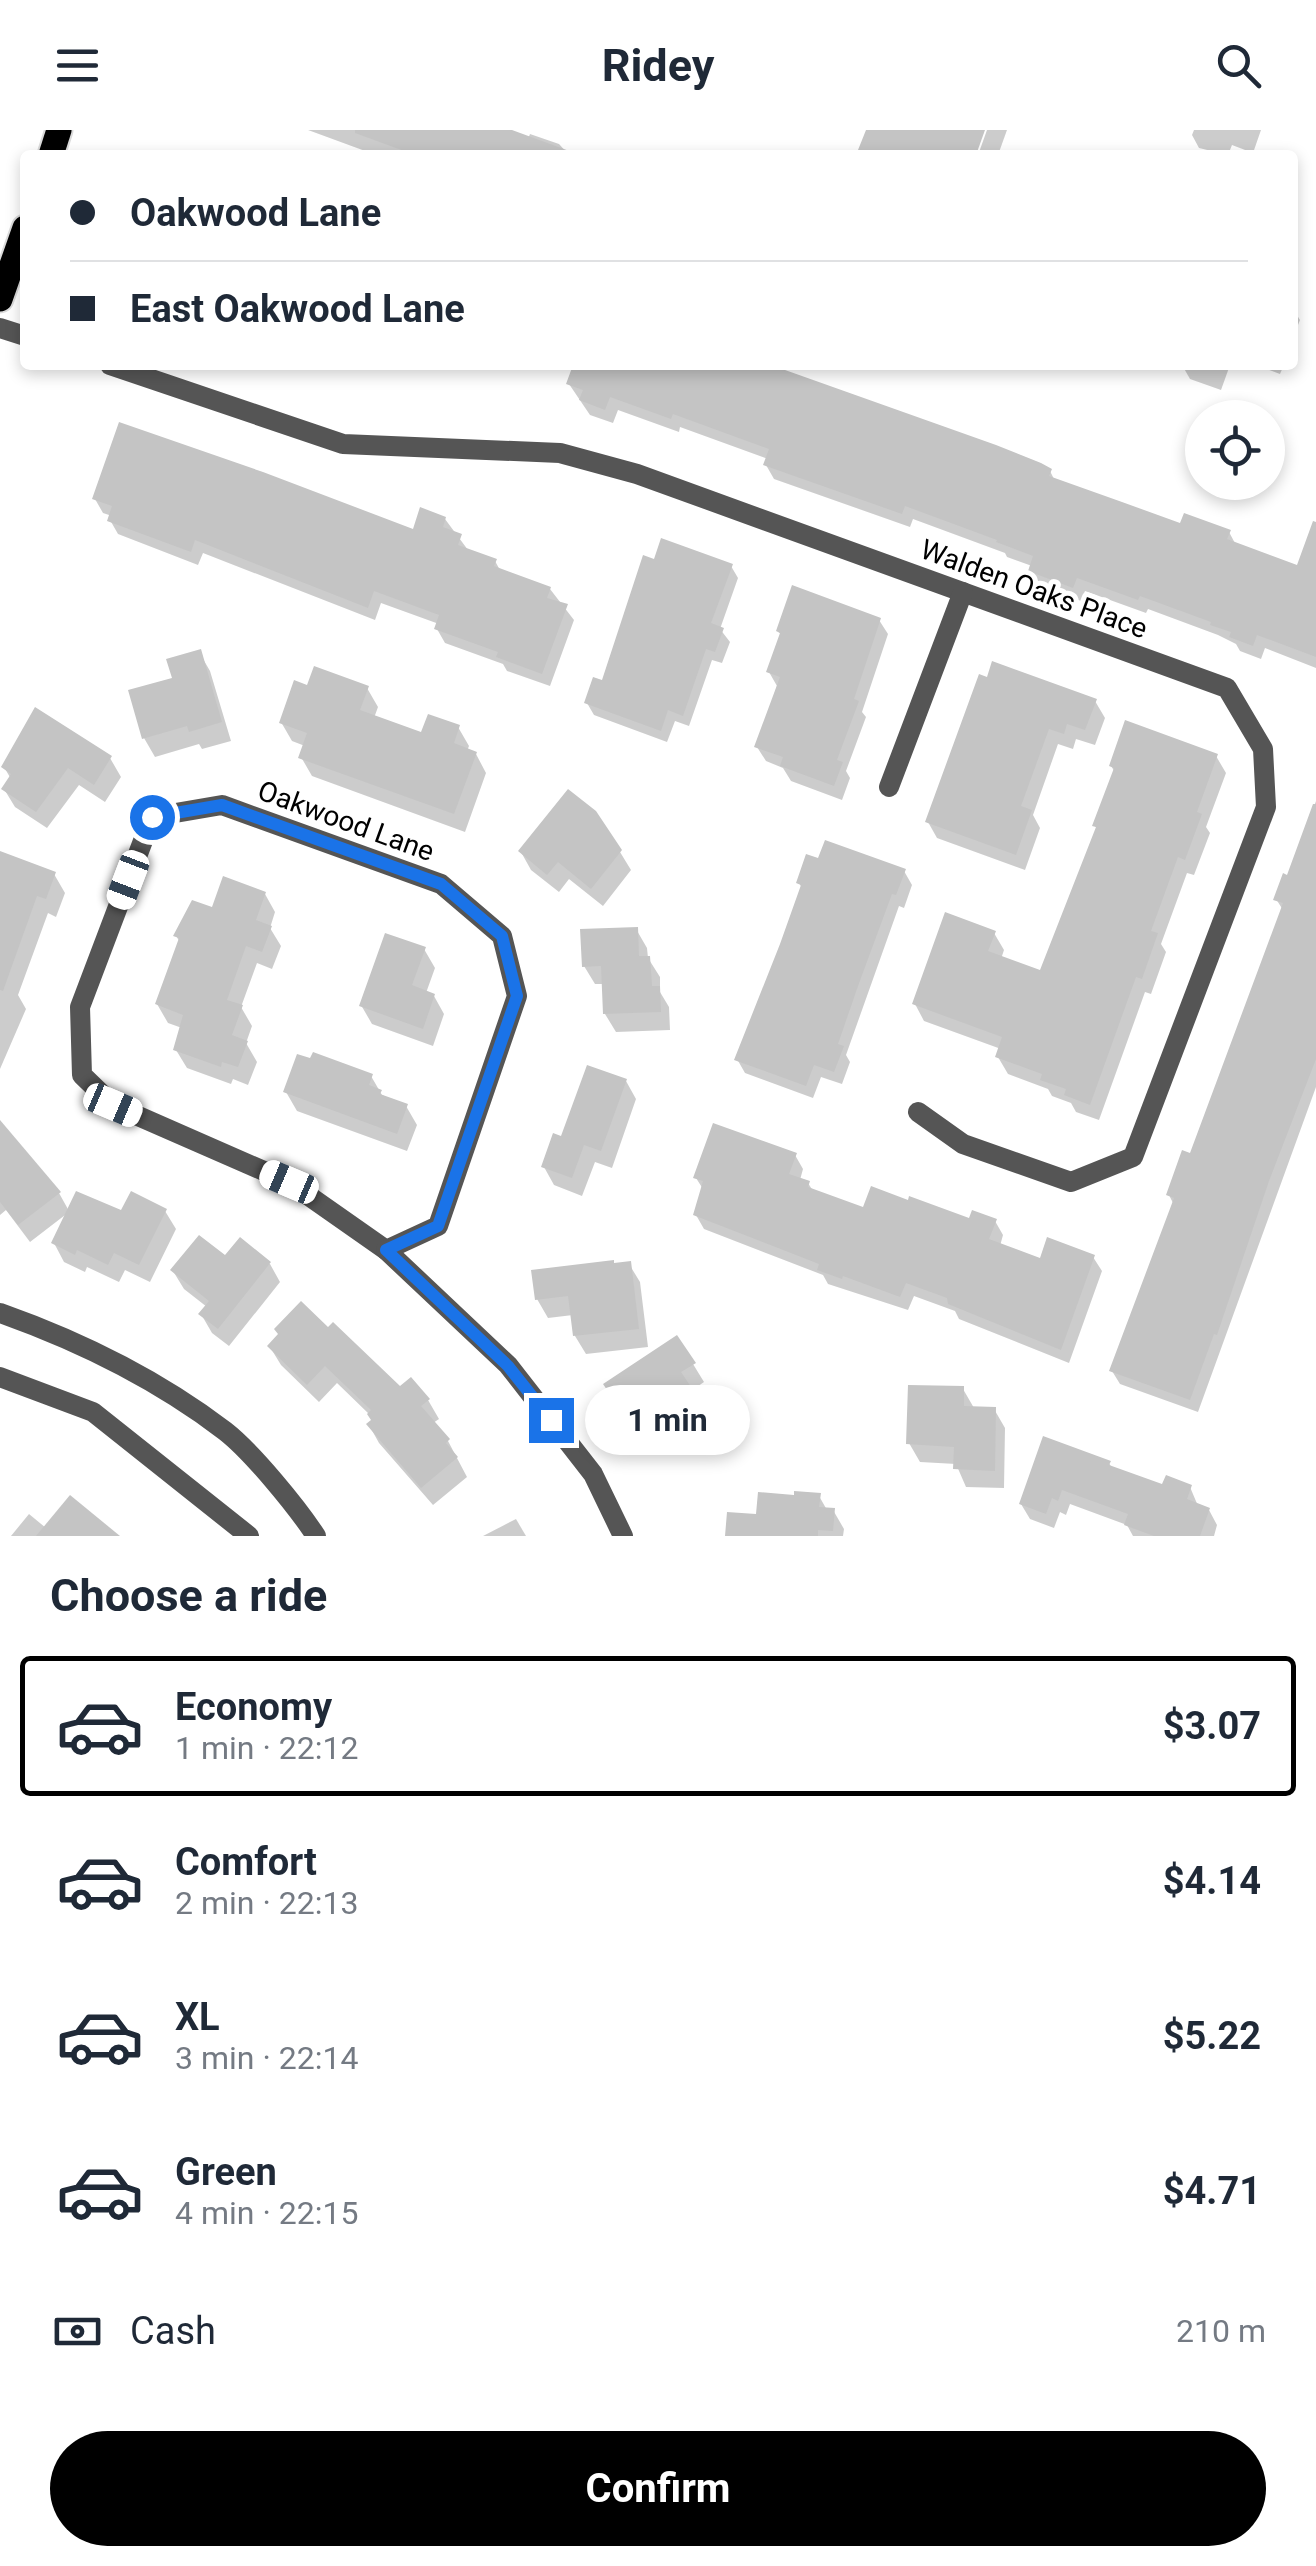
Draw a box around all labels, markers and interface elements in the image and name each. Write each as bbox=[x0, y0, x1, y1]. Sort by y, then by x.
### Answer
icon: menu bbox=[50, 38, 105, 93]
icon: search bbox=[1211, 38, 1266, 93]
text: Ridey bbox=[602, 39, 714, 92]
text: Oakwood Lane bbox=[130, 191, 381, 235]
text: East Oakwood Lane bbox=[130, 287, 465, 331]
map controls bbox=[1185, 400, 1285, 500]
button: locate bbox=[1185, 400, 1285, 500]
street label: Walden Oaks Place bbox=[916, 533, 1152, 645]
street label: Oakwood Lane bbox=[253, 774, 439, 868]
route start bbox=[130, 795, 175, 840]
car bbox=[103, 847, 153, 913]
car bbox=[80, 1079, 146, 1131]
car bbox=[256, 1156, 322, 1208]
callout: 1 min bbox=[586, 1385, 751, 1455]
route end bbox=[529, 1398, 574, 1443]
text: 1 min bbox=[627, 1401, 708, 1439]
text: Choose a ride bbox=[50, 1569, 327, 1622]
icon: car bbox=[55, 1681, 145, 1771]
text: Economy bbox=[175, 1685, 332, 1729]
text: $3.07 bbox=[1163, 1704, 1261, 1748]
text: 1 min · 22:12 bbox=[175, 1729, 358, 1767]
icon: car bbox=[55, 1836, 145, 1926]
text: Comfort bbox=[175, 1840, 317, 1884]
text: $4.14 bbox=[1163, 1859, 1261, 1903]
text: 2 min · 22:13 bbox=[175, 1884, 358, 1922]
icon: car bbox=[55, 1991, 145, 2081]
text: XL bbox=[175, 1995, 220, 2039]
text: $5.22 bbox=[1163, 2014, 1261, 2058]
text: 3 min · 22:14 bbox=[175, 2039, 358, 2077]
icon: car bbox=[55, 2146, 145, 2236]
text: Green bbox=[175, 2150, 277, 2194]
text: $4.71 bbox=[1163, 2169, 1261, 2213]
text: 4 min · 22:15 bbox=[175, 2194, 358, 2232]
icon: cash bbox=[50, 2304, 105, 2359]
text: Cash bbox=[130, 2309, 216, 2353]
text: 210 m bbox=[1176, 2312, 1266, 2350]
button: Confirm bbox=[50, 2431, 1266, 2546]

